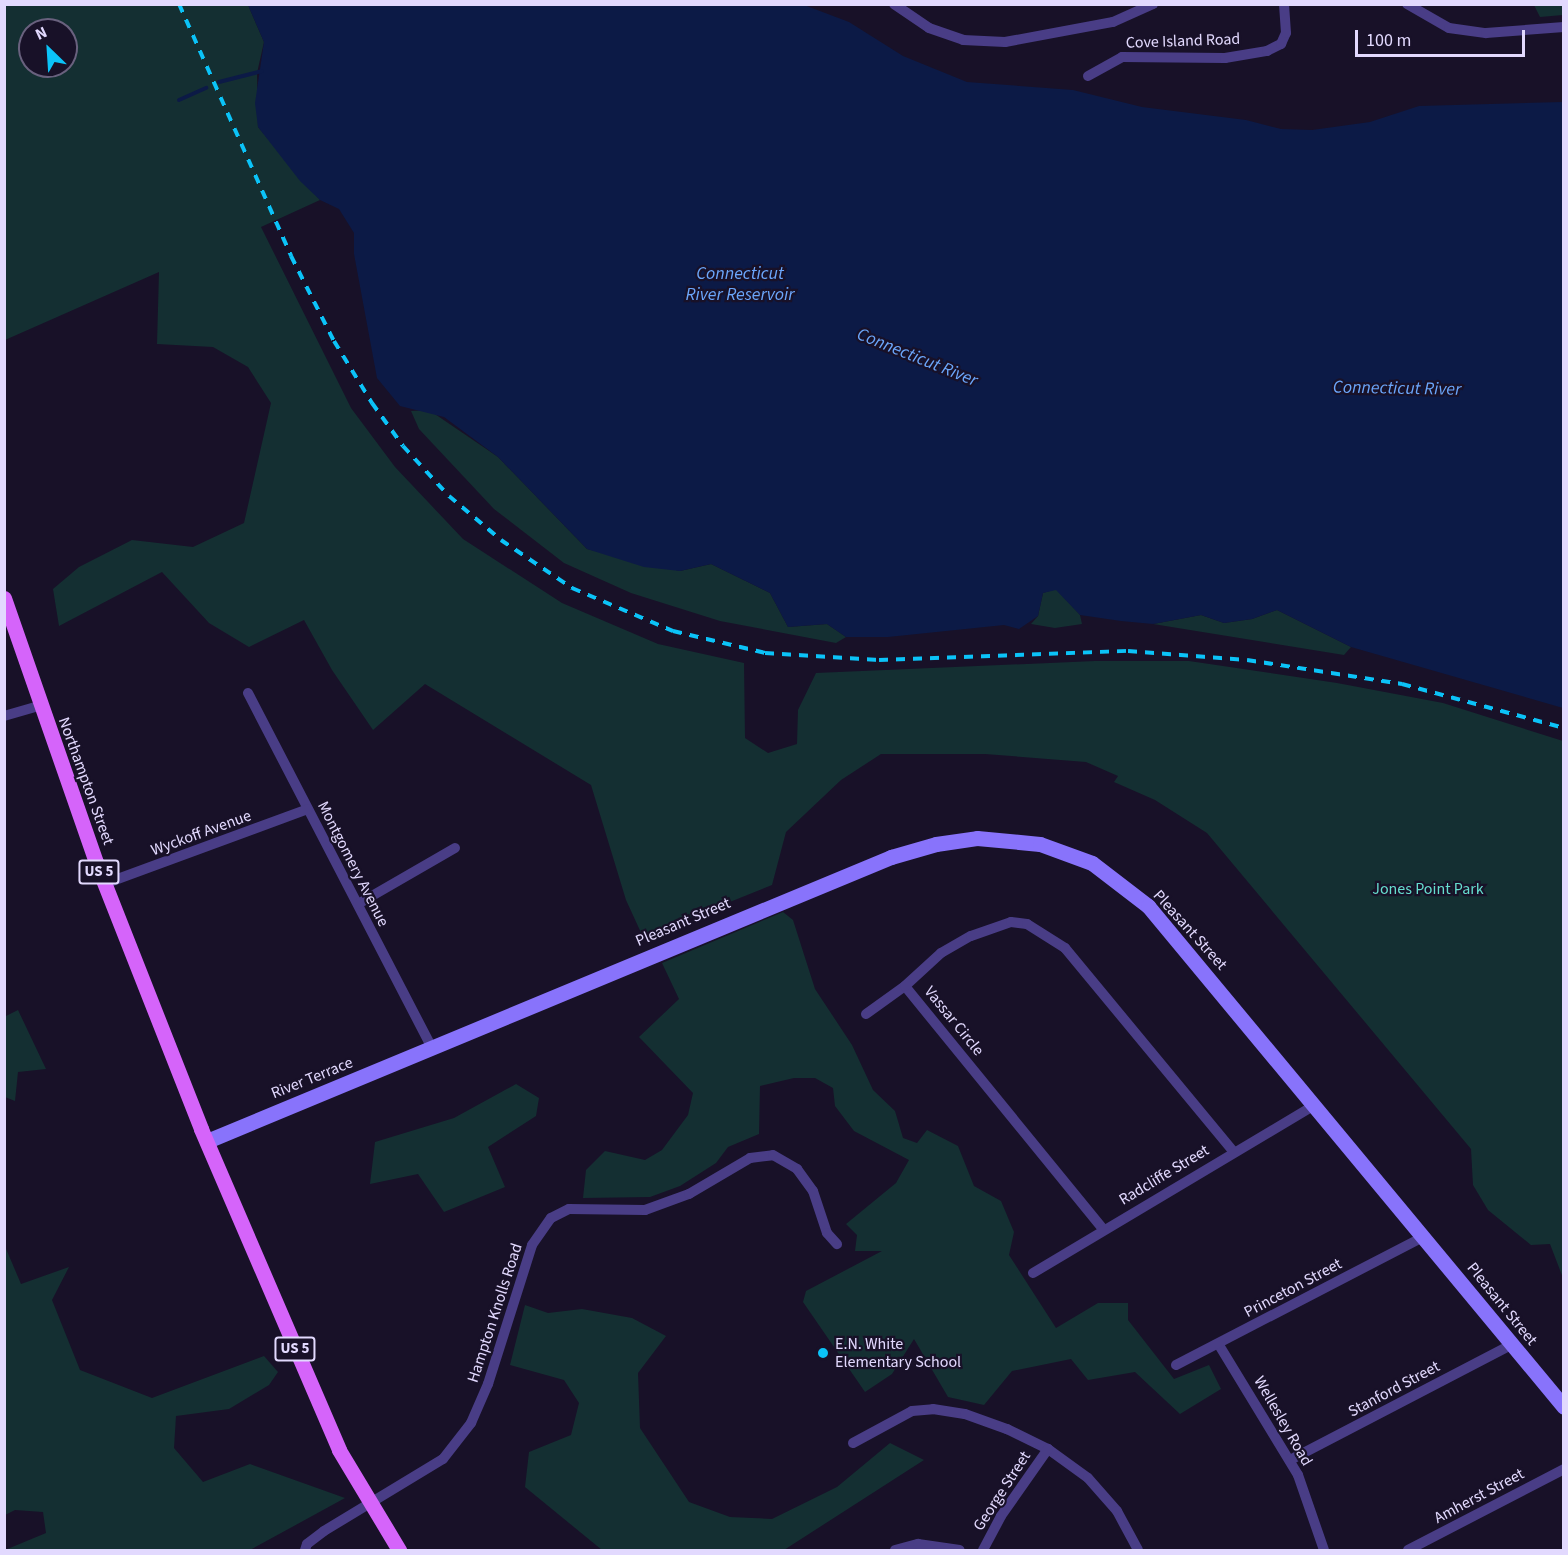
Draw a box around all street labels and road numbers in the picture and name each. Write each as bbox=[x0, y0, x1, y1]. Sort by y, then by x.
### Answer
street label: Cove Island Road bbox=[1125, 29, 1241, 53]
street label: Northampton Street bbox=[54, 715, 118, 847]
street label: Montgomery Avenue bbox=[313, 798, 393, 930]
street label: Wyckoff Avenue bbox=[148, 806, 254, 860]
road number: US 5 bbox=[78, 860, 120, 884]
street label: Pleasant Street bbox=[1149, 886, 1231, 974]
street label: Pleasant Street bbox=[633, 893, 733, 951]
street label: Vassar Circle bbox=[920, 982, 988, 1060]
street label: River Terrace bbox=[268, 1053, 356, 1103]
street label: Radcliffe Street bbox=[1116, 1141, 1212, 1209]
street label: Hampton Knolls Road bbox=[463, 1241, 527, 1385]
street label: Princeton Street bbox=[1241, 1254, 1345, 1322]
street label: Pleasant Street bbox=[1463, 1259, 1541, 1349]
road number: US 5 bbox=[274, 1337, 316, 1361]
street label: Stanford Street bbox=[1345, 1357, 1443, 1421]
street label: Wellesley Road bbox=[1250, 1373, 1316, 1469]
street label: George Street bbox=[969, 1448, 1035, 1534]
street label: Amherst Street bbox=[1431, 1464, 1527, 1528]

